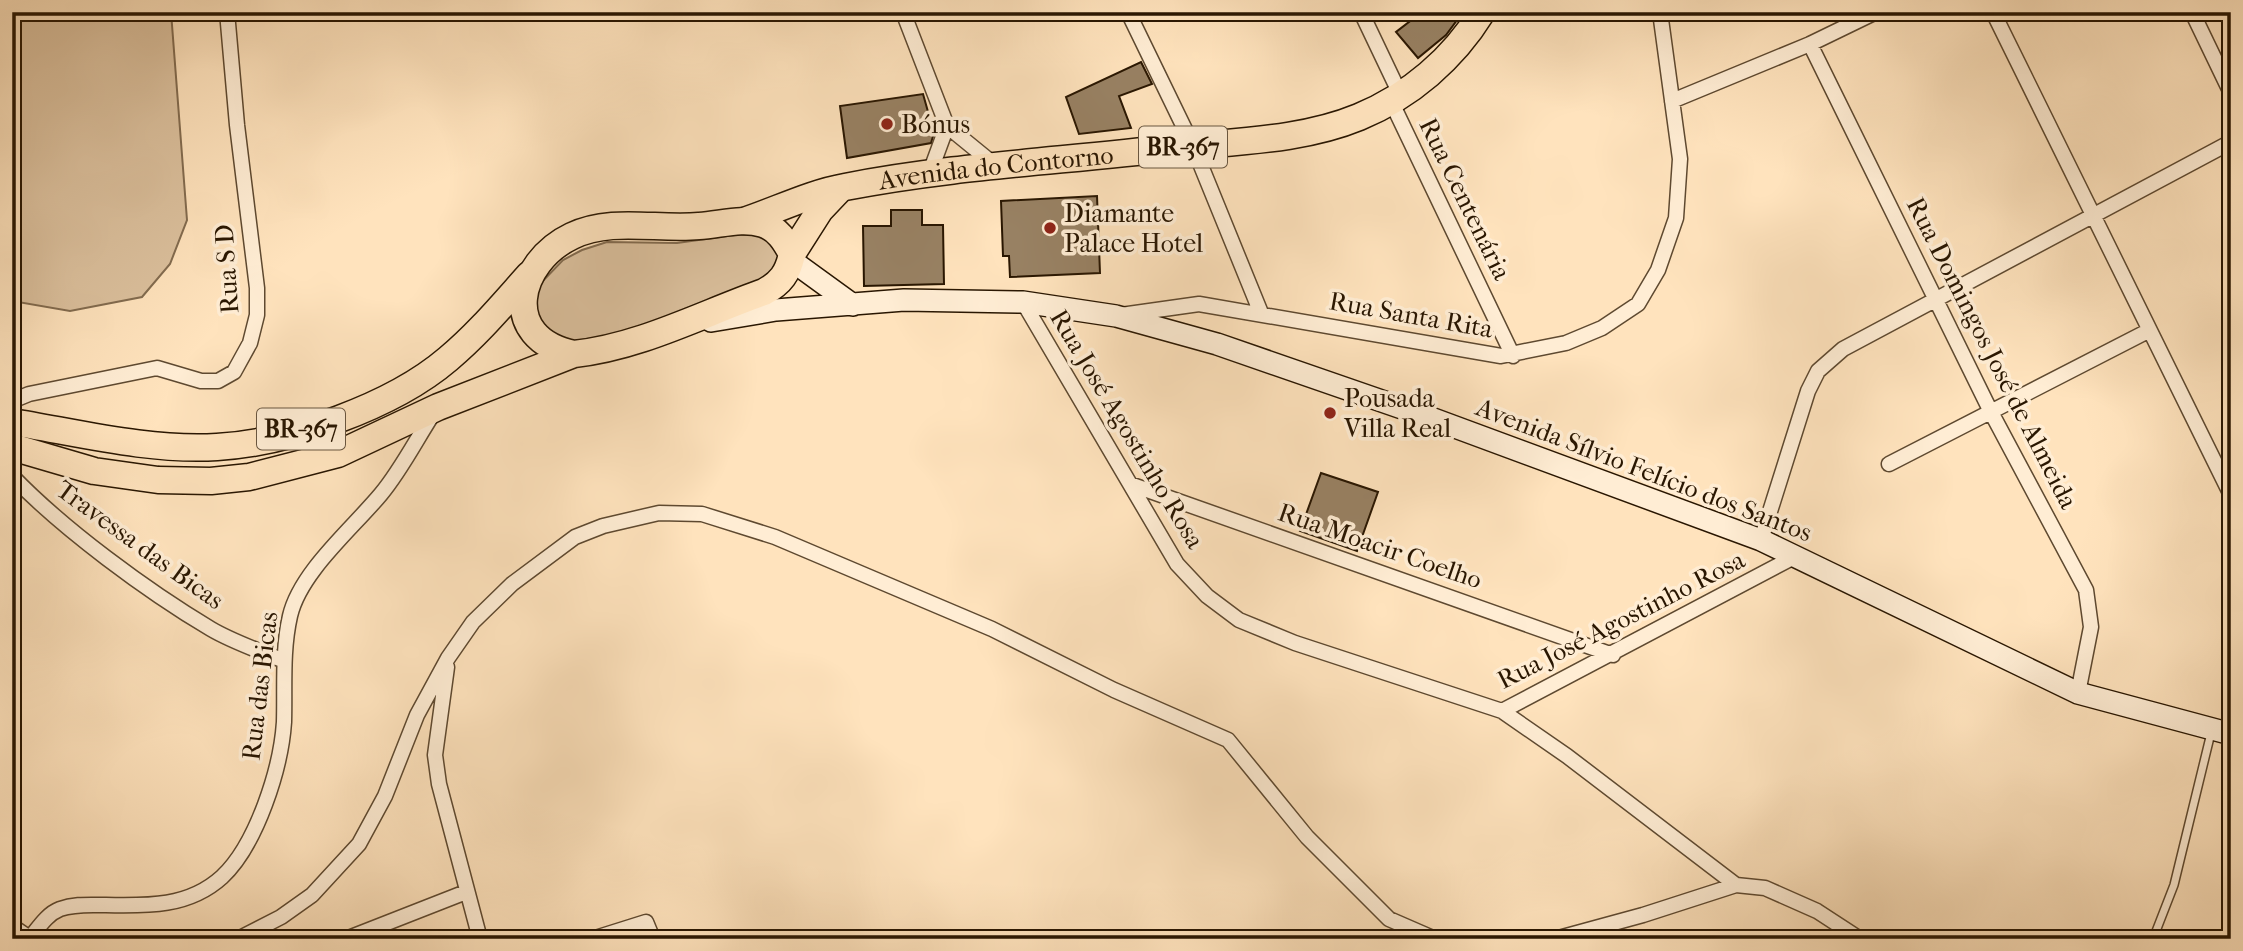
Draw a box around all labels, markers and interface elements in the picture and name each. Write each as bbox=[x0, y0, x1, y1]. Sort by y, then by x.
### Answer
place label: Bónus bbox=[901, 109, 970, 140]
street label: Rua Centenária bbox=[1412, 113, 1518, 286]
marker: Bónus bbox=[879, 116, 895, 132]
road number: BR-367 bbox=[1139, 127, 1227, 168]
street label: Avenida do Contorno bbox=[875, 139, 1115, 196]
street label: Rua Domingos José de Almeida bbox=[1900, 192, 2085, 515]
place label: Diamante Palace Hotel bbox=[1064, 198, 1203, 259]
marker: Diamante Palace Hotel bbox=[1042, 220, 1058, 236]
street label: Rua S D bbox=[208, 223, 246, 315]
street label: Rua Santa Rita bbox=[1327, 285, 1496, 345]
street label: Rua José Agostinho Rosa bbox=[1043, 304, 1211, 555]
place label: Pousada Villa Real bbox=[1343, 383, 1451, 444]
street label: Avenida Sílvio Felício dos Santos bbox=[1471, 391, 1816, 548]
marker: Pousada Villa Real bbox=[1322, 405, 1338, 421]
road number: BR-367 bbox=[257, 408, 345, 449]
street label: Travessa das Bicas bbox=[50, 474, 230, 616]
street label: Rua Moacir Coelho bbox=[1274, 497, 1486, 595]
street label: Rua José Agostinho Rosa bbox=[1492, 544, 1751, 696]
street label: Rua das Bicas bbox=[235, 610, 285, 762]

